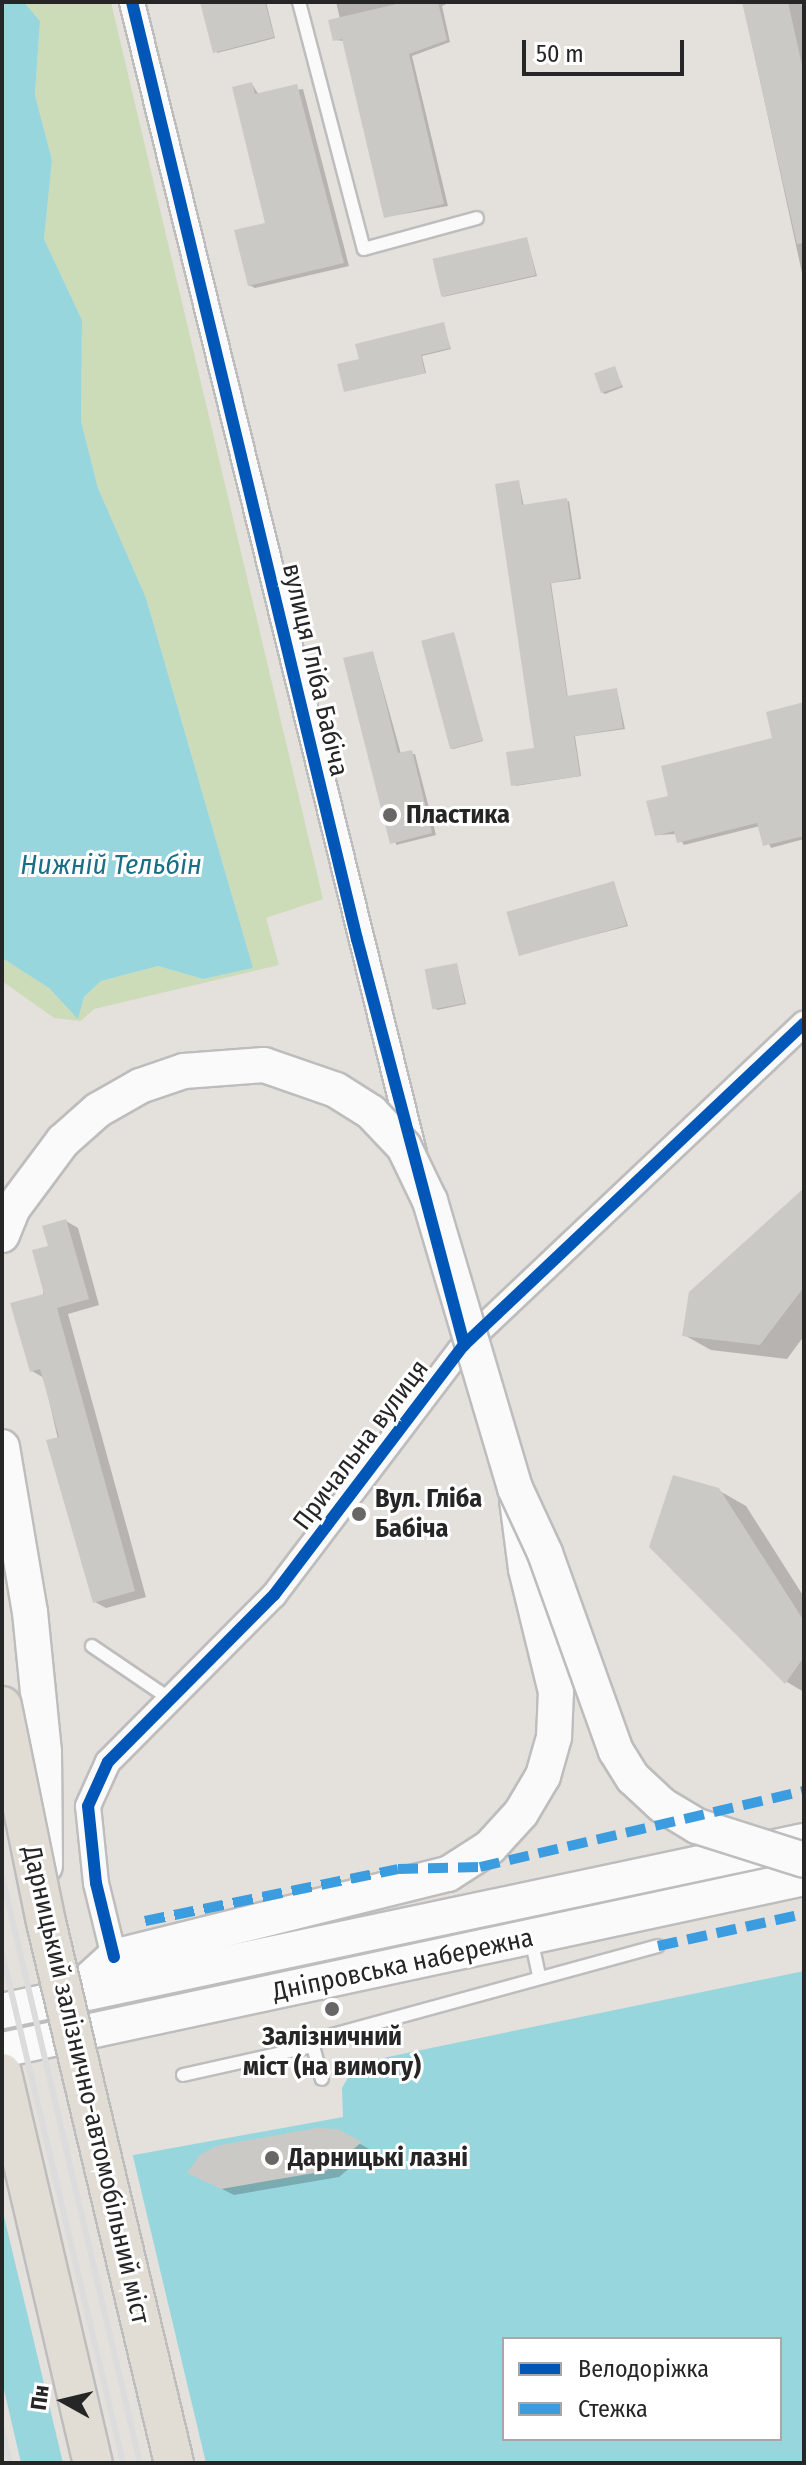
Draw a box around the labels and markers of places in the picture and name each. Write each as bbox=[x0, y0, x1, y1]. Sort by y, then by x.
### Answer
place label: Пластика bbox=[406, 799, 510, 831]
marker: Пластика bbox=[381, 806, 399, 824]
place label: Вул. Гліба Бабіча bbox=[375, 1483, 482, 1544]
marker: Вул. Гліба Бабіча bbox=[350, 1505, 368, 1523]
marker: Залізничний міст (на вимогу) bbox=[323, 2000, 341, 2018]
place label: Залізничний міст (на вимогу) bbox=[243, 2021, 421, 2082]
place label: Дарницькі лазні bbox=[288, 2142, 468, 2174]
marker: Дарницькі лазні bbox=[263, 2149, 281, 2167]

